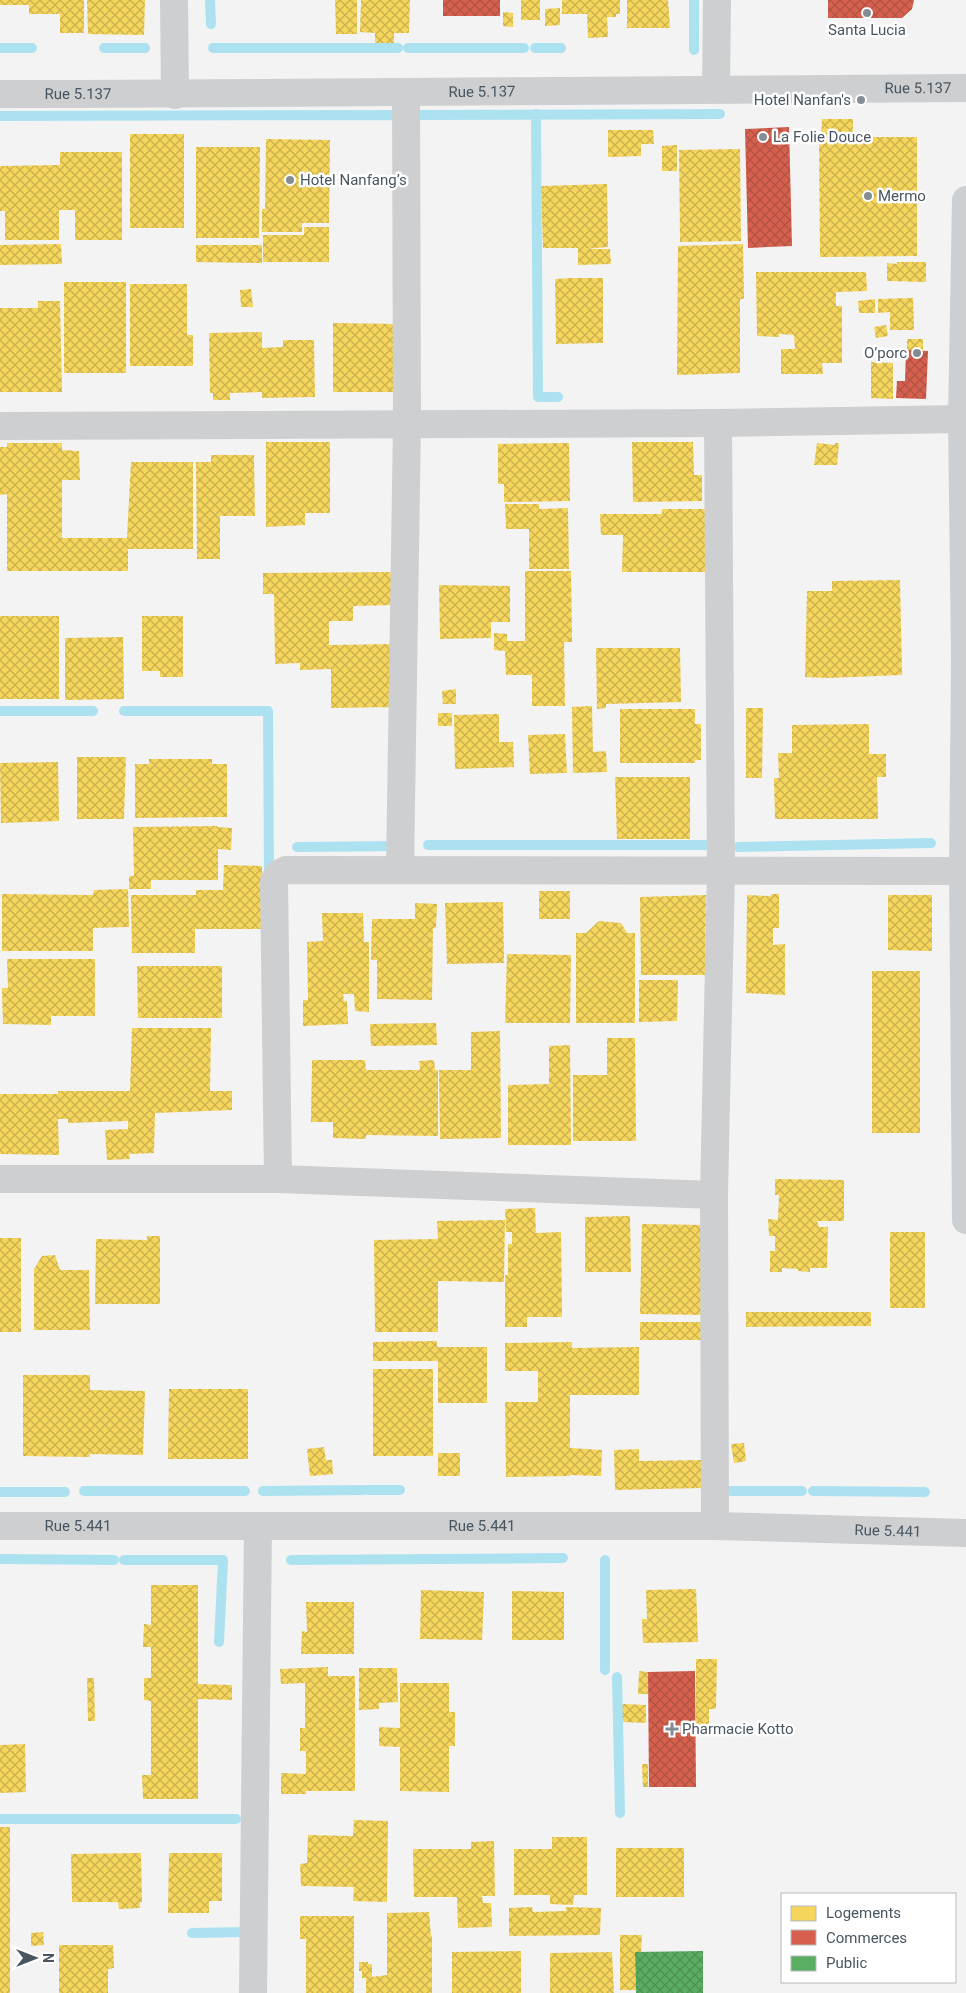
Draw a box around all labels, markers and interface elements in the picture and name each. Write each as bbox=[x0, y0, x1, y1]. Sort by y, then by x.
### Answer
marker: Santa Lucia bbox=[861, 7, 873, 19]
place label: Santa Lucia bbox=[828, 21, 906, 39]
street label: Rue 5.137 bbox=[884, 79, 951, 97]
street label: Rue 5.137 bbox=[448, 82, 516, 101]
street label: Rue 5.137 bbox=[45, 85, 111, 103]
place label: Hotel Nanfan's bbox=[754, 91, 851, 109]
marker: Hotel Nanfan's bbox=[855, 94, 867, 106]
place label: La Folie Douce bbox=[773, 128, 871, 146]
marker: La Folie Douce bbox=[757, 131, 769, 143]
place label: Hotel Nanfang’s bbox=[300, 171, 407, 189]
marker: Hotel Nanfang’s bbox=[284, 174, 296, 186]
place label: Mermo bbox=[878, 187, 926, 205]
marker: Mermo bbox=[862, 190, 874, 202]
place label: O’porc bbox=[864, 344, 907, 362]
marker: O’porc bbox=[911, 347, 923, 359]
street label: Rue 5.441 bbox=[45, 1517, 111, 1535]
street label: Rue 5.441 bbox=[449, 1517, 515, 1535]
street label: Rue 5.441 bbox=[854, 1521, 922, 1541]
place label: Pharmacie Kotto bbox=[682, 1720, 793, 1738]
marker: Pharmacie Kotto bbox=[666, 1723, 678, 1735]
legend bbox=[781, 1893, 956, 1983]
text: Logements bbox=[826, 1904, 901, 1922]
text: Commerces bbox=[826, 1929, 907, 1947]
north arrow bbox=[10, 1933, 60, 1983]
text: N bbox=[40, 1953, 56, 1963]
text: Public bbox=[826, 1954, 867, 1972]

